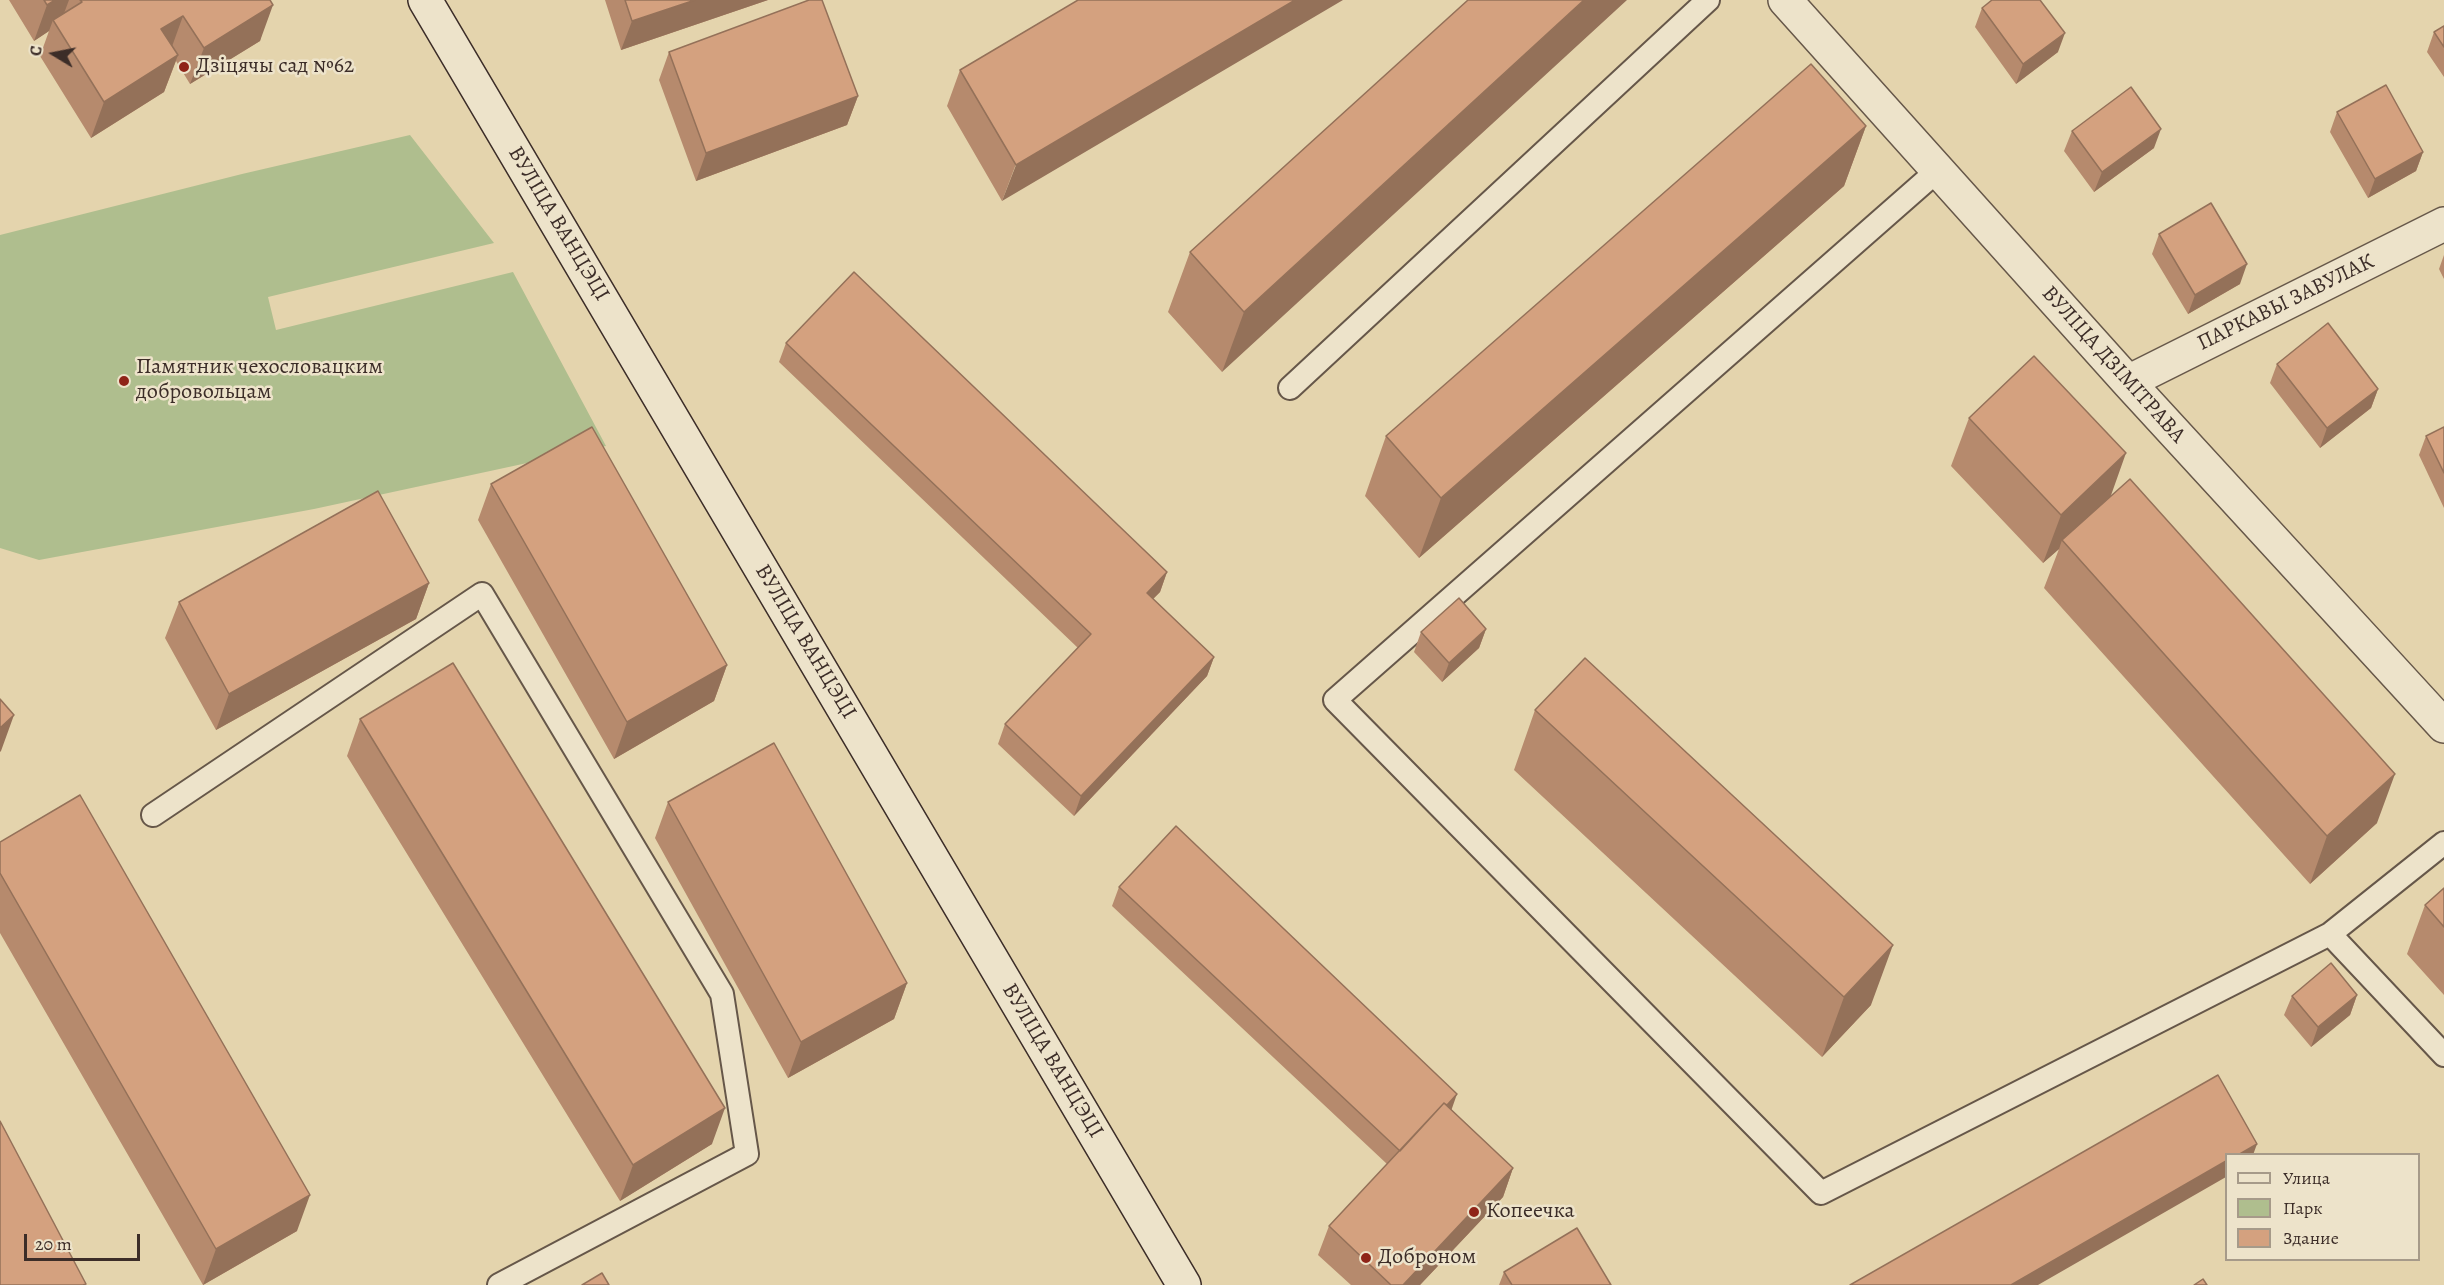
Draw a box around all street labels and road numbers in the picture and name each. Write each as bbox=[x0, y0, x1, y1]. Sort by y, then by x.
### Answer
street label: ВУЛІЦА ВАНЦЭЦІ bbox=[502, 142, 614, 306]
street label: ПАРКАВЫ ЗАВУЛАК bbox=[2193, 249, 2379, 357]
street label: ВУЛІЦА ДЗІМІТРАВА bbox=[2036, 281, 2190, 449]
street label: ВУЛІЦА ВАНЦЭЦІ bbox=[749, 560, 861, 724]
street label: ВУЛІЦА ВАНЦЭЦІ bbox=[996, 979, 1108, 1143]

